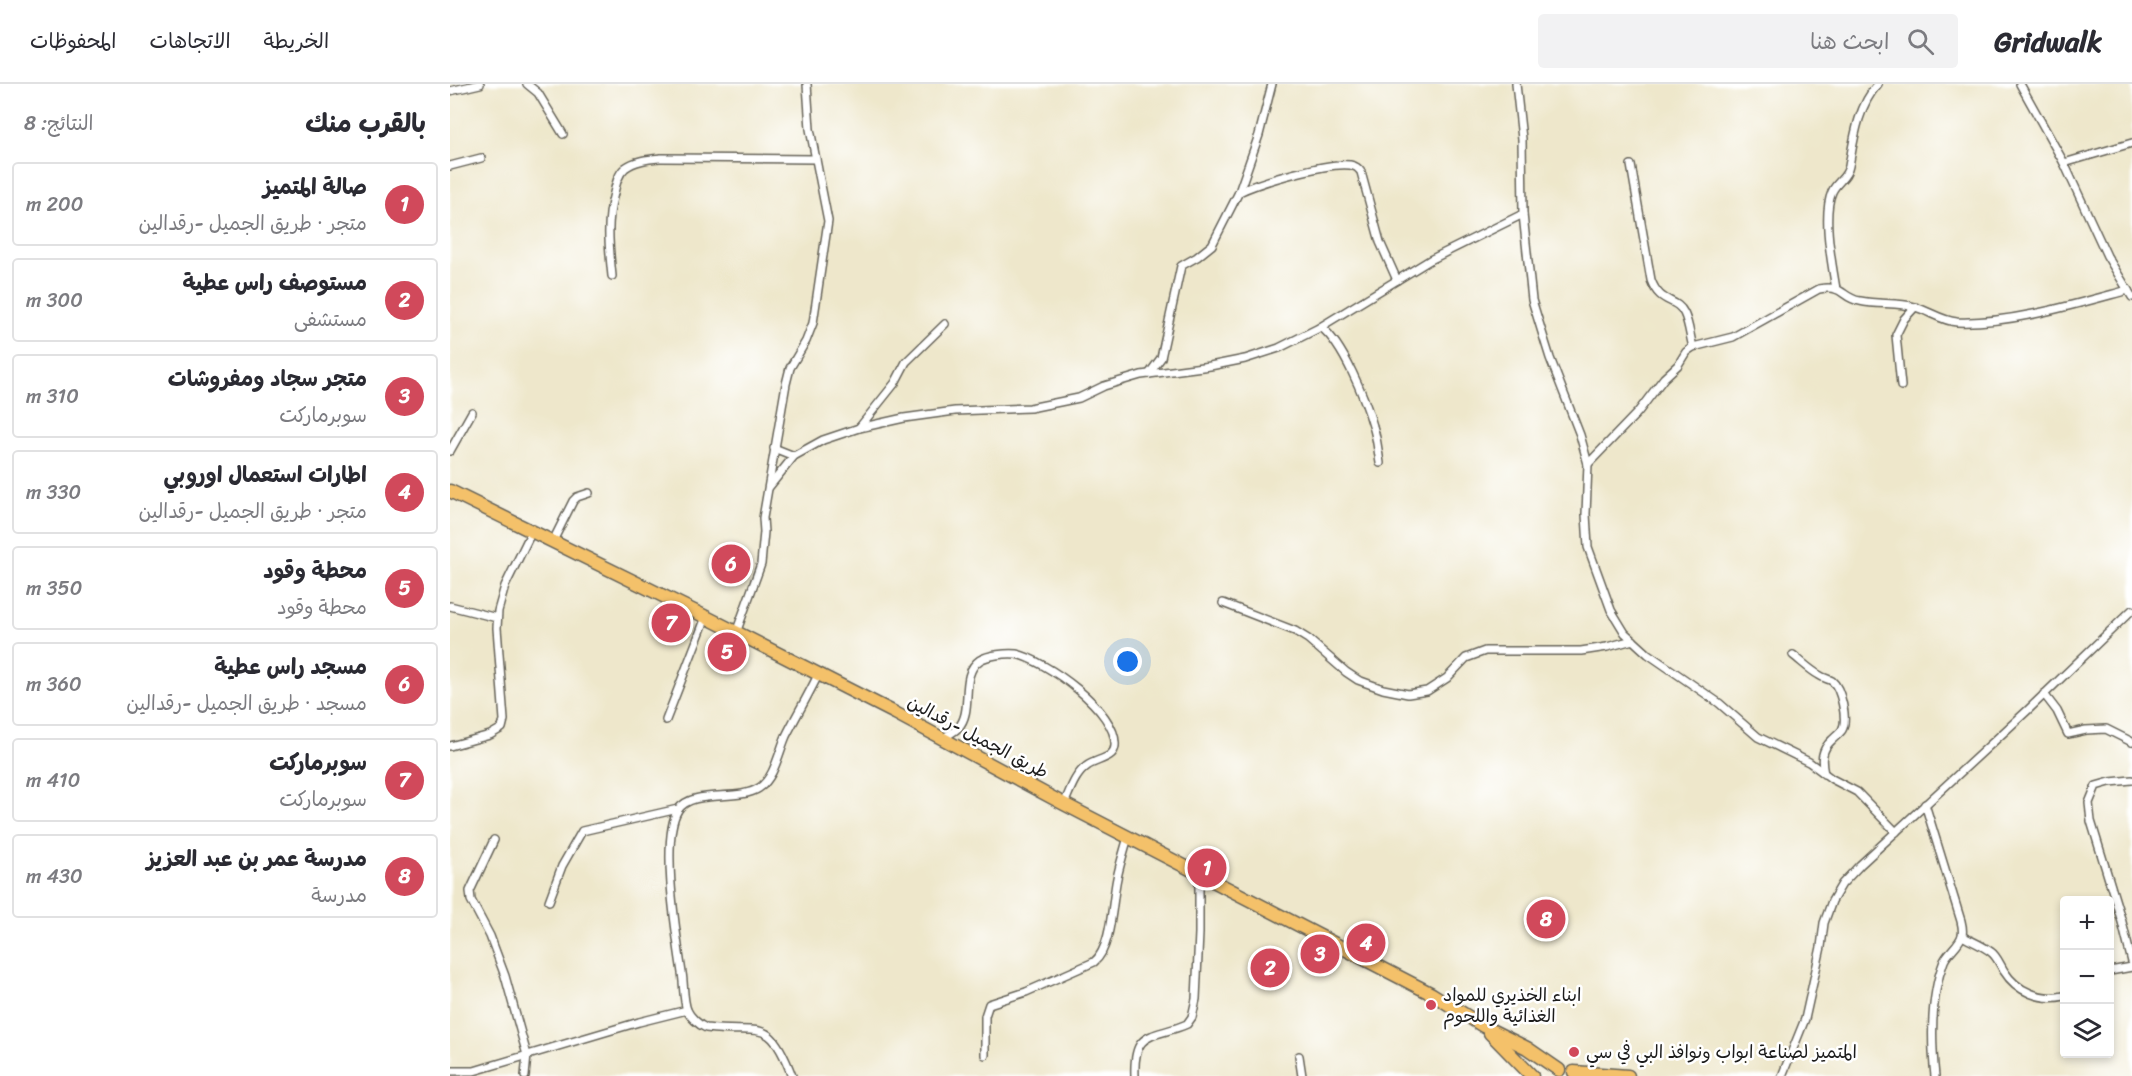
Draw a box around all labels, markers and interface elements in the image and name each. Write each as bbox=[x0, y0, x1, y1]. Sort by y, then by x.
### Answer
search box bbox=[1538, 14, 1958, 68]
text: Gridwalk bbox=[1994, 17, 2102, 66]
text: المحفوظات bbox=[30, 22, 116, 60]
text: الاتجاهات bbox=[149, 22, 231, 60]
text: الخريطة bbox=[264, 22, 329, 60]
text: ابحث هنا bbox=[1810, 22, 1889, 61]
icon: search bbox=[1904, 25, 1937, 58]
text: بالقرب منك bbox=[305, 100, 426, 146]
text: النتائج: 8 bbox=[24, 106, 93, 141]
text: صالة المتميز bbox=[263, 167, 367, 206]
text: 200 m bbox=[26, 187, 83, 222]
text: 1 bbox=[400, 187, 409, 222]
text: متجر · طريق الجميل -رقدالين bbox=[138, 206, 367, 241]
text: مستوصف راس عطية bbox=[183, 263, 367, 302]
text: 300 m bbox=[26, 283, 83, 318]
text: 2 bbox=[399, 283, 410, 318]
text: مستشفى bbox=[294, 302, 367, 337]
text: متجر سجاد ومفروشات bbox=[168, 359, 367, 398]
text: 310 m bbox=[26, 379, 79, 414]
text: 3 bbox=[399, 379, 410, 414]
text: سوبرماركت bbox=[279, 398, 367, 433]
text: اطارات استعمال اوروبي bbox=[164, 455, 367, 494]
text: 330 m bbox=[26, 475, 81, 510]
text: 4 bbox=[398, 475, 411, 510]
text: متجر · طريق الجميل -رقدالين bbox=[138, 494, 367, 529]
pin: 6 bbox=[712, 542, 750, 586]
text: محطة وقود bbox=[263, 551, 367, 590]
text: 350 m bbox=[26, 571, 82, 606]
text: 5 bbox=[398, 571, 411, 606]
text: محطة وقود bbox=[277, 590, 367, 625]
pin: 7 bbox=[652, 600, 690, 646]
pin: 5 bbox=[708, 630, 746, 674]
text: مسجد راس عطية bbox=[214, 647, 367, 686]
your location bbox=[1113, 647, 1142, 676]
text: 360 m bbox=[26, 667, 82, 702]
text: 6 bbox=[399, 667, 410, 702]
text: مسجد · طريق الجميل -رقدالين bbox=[126, 686, 367, 721]
street label: طريق الجميل -رقدالين bbox=[901, 686, 1055, 788]
text: سوبرماركت bbox=[269, 743, 367, 782]
text: 410 m bbox=[26, 763, 80, 798]
text: 7 bbox=[399, 763, 410, 798]
text: سوبرماركت bbox=[279, 782, 367, 817]
text: مدرسة عمر بن عبد العزيز bbox=[146, 839, 367, 878]
pin: 1 bbox=[1188, 846, 1227, 890]
text: 430 m bbox=[26, 859, 83, 894]
text: 8 bbox=[398, 859, 411, 894]
text: مدرسة bbox=[311, 878, 367, 913]
pin: 8 bbox=[1526, 896, 1566, 942]
map controls bbox=[2060, 896, 2114, 1058]
button: + bbox=[2060, 896, 2114, 950]
pin: 4 bbox=[1346, 920, 1386, 966]
pin: 3 bbox=[1300, 932, 1340, 976]
pin: 2 bbox=[1250, 946, 1290, 990]
button: − bbox=[2060, 950, 2114, 1004]
place label: ابناء الخذيري للمواد الغذائية واللحوم bbox=[1443, 979, 1581, 1032]
marker: ابناء الخذيري للمواد الغذائية واللحوم bbox=[1424, 998, 1438, 1012]
button: layers bbox=[2060, 1004, 2114, 1058]
place label: المتميز لصناعة ابواب ونوافذ البي في سي bbox=[1586, 1036, 1857, 1068]
marker: المتميز لصناعة ابواب ونوافذ البي في سي bbox=[1567, 1045, 1581, 1059]

